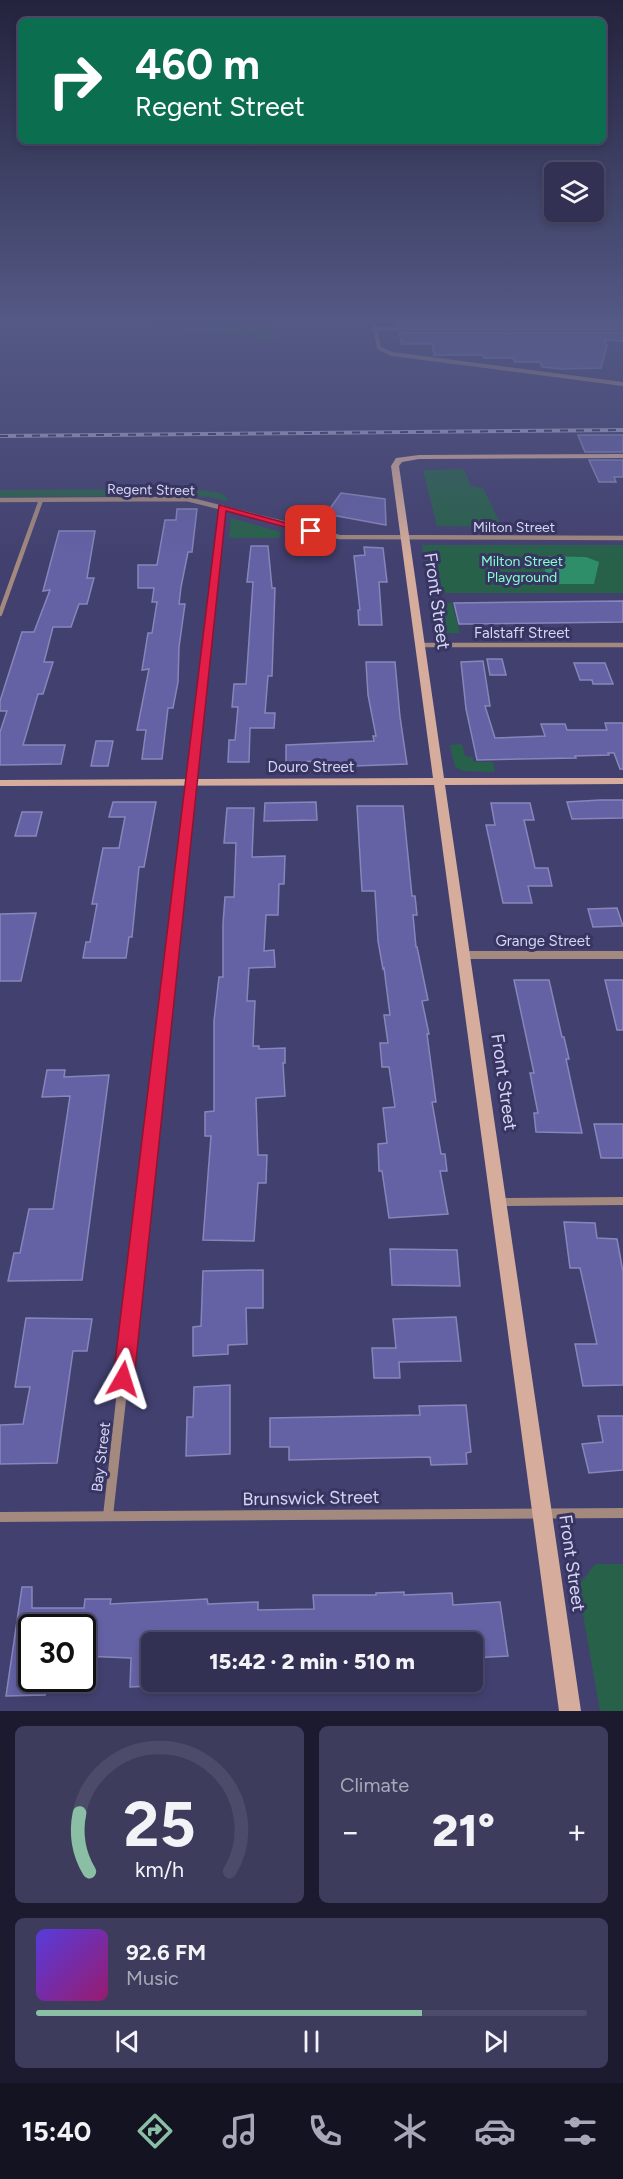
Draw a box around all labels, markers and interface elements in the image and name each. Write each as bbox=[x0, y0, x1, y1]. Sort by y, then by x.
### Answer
text: 460 m bbox=[135, 39, 260, 90]
icon: right bbox=[36, 42, 114, 120]
text: Regent Street bbox=[135, 90, 305, 123]
map controls bbox=[544, 162, 604, 222]
button: layers bbox=[544, 162, 604, 222]
street label: Regent Street bbox=[107, 481, 195, 499]
pin bbox=[285, 505, 336, 556]
icon: arrive bbox=[294, 514, 327, 547]
street label: Milton Street bbox=[473, 519, 555, 536]
street label: Front Street bbox=[419, 551, 455, 651]
park label: Milton Street Playground bbox=[481, 553, 563, 586]
street label: Falstaff Street bbox=[474, 624, 570, 642]
street label: Douro Street bbox=[268, 758, 355, 776]
street label: Grange Street bbox=[495, 932, 591, 950]
street label: Front Street bbox=[486, 1032, 522, 1132]
position arrow bbox=[91, 1347, 155, 1411]
street label: Bay Street bbox=[88, 1421, 114, 1493]
street label: Brunswick Street bbox=[242, 1486, 380, 1510]
street label: Front Street bbox=[554, 1513, 590, 1613]
speed limit sign: 30 bbox=[18, 1614, 96, 1692]
text: 15:42 · 2 min · 510 m bbox=[209, 1648, 415, 1675]
text: Climate bbox=[340, 1773, 409, 1797]
text: 25 bbox=[123, 1787, 196, 1862]
text: 21° bbox=[432, 1803, 495, 1857]
text: − bbox=[340, 1812, 361, 1851]
text: + bbox=[566, 1812, 587, 1851]
text: km/h bbox=[135, 1857, 184, 1882]
text: 92.6 FM bbox=[126, 1939, 206, 1966]
text: Music bbox=[126, 1966, 179, 1990]
icon: previous bbox=[111, 2025, 144, 2058]
icon: pause bbox=[295, 2025, 328, 2058]
icon: next bbox=[479, 2025, 512, 2058]
icon: directions bbox=[134, 2110, 176, 2152]
icon: music bbox=[219, 2110, 261, 2152]
icon: phone bbox=[304, 2110, 346, 2152]
icon: climate bbox=[389, 2110, 431, 2152]
icon: car bbox=[474, 2110, 516, 2152]
icon: filters bbox=[559, 2110, 601, 2152]
text: 15:40 bbox=[22, 2115, 91, 2148]

